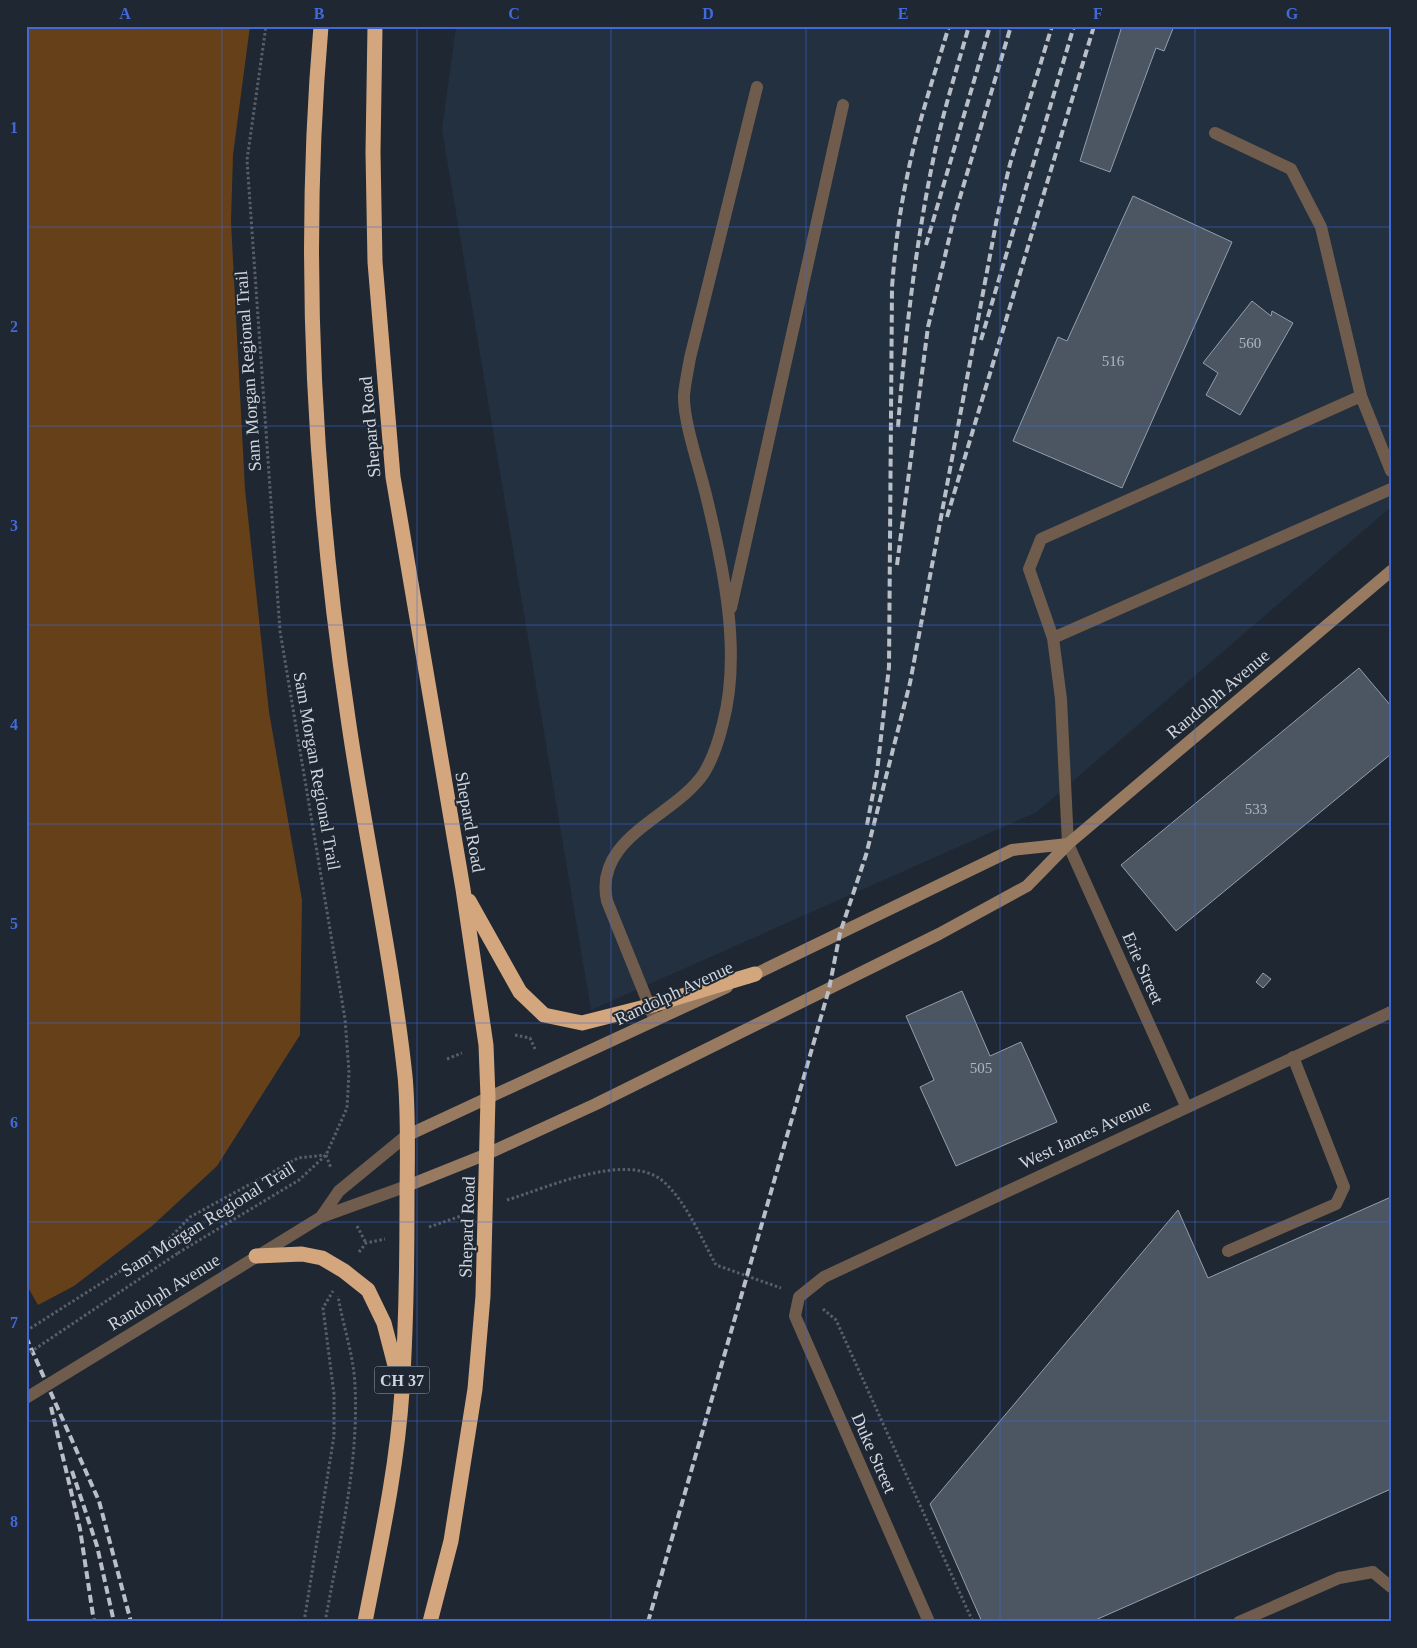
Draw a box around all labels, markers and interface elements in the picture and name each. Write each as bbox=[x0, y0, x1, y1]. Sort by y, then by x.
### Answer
text: A bbox=[119, 5, 131, 22]
text: B bbox=[314, 5, 325, 22]
text: C bbox=[508, 5, 520, 22]
text: D bbox=[702, 5, 714, 22]
text: E bbox=[898, 5, 908, 22]
text: F bbox=[1093, 5, 1103, 22]
text: G bbox=[1286, 5, 1299, 22]
text: 1 bbox=[10, 119, 18, 136]
street label: Sam Morgan Regional Trail bbox=[231, 270, 265, 472]
text: 2 bbox=[10, 318, 18, 335]
house number: 560 bbox=[1239, 335, 1261, 351]
house number: 516 bbox=[1102, 353, 1125, 369]
street label: Shepard Road bbox=[356, 376, 384, 478]
text: 3 bbox=[10, 517, 18, 534]
street label: Randolph Avenue bbox=[1162, 645, 1274, 743]
street label: Sam Morgan Regional Trail bbox=[290, 670, 344, 872]
text: 4 bbox=[10, 716, 18, 733]
street label: Shepard Road bbox=[451, 770, 489, 874]
house number: 533 bbox=[1245, 801, 1267, 817]
text: 5 bbox=[10, 915, 18, 932]
street label: Erie Street bbox=[1118, 929, 1168, 1007]
street label: Randolph Avenue bbox=[612, 957, 736, 1029]
house number: 505 bbox=[970, 1060, 992, 1076]
street label: West James Avenue bbox=[1016, 1095, 1154, 1173]
text: 6 bbox=[10, 1114, 18, 1131]
street label: Sam Morgan Regional Trail bbox=[117, 1157, 299, 1281]
street label: Shepard Road bbox=[455, 1176, 479, 1278]
street label: Randolph Avenue bbox=[104, 1250, 224, 1334]
text: 7 bbox=[10, 1314, 18, 1331]
road number: CH 37 bbox=[374, 1366, 430, 1394]
street label: Duke Street bbox=[847, 1410, 901, 1496]
text: 8 bbox=[10, 1513, 18, 1530]

